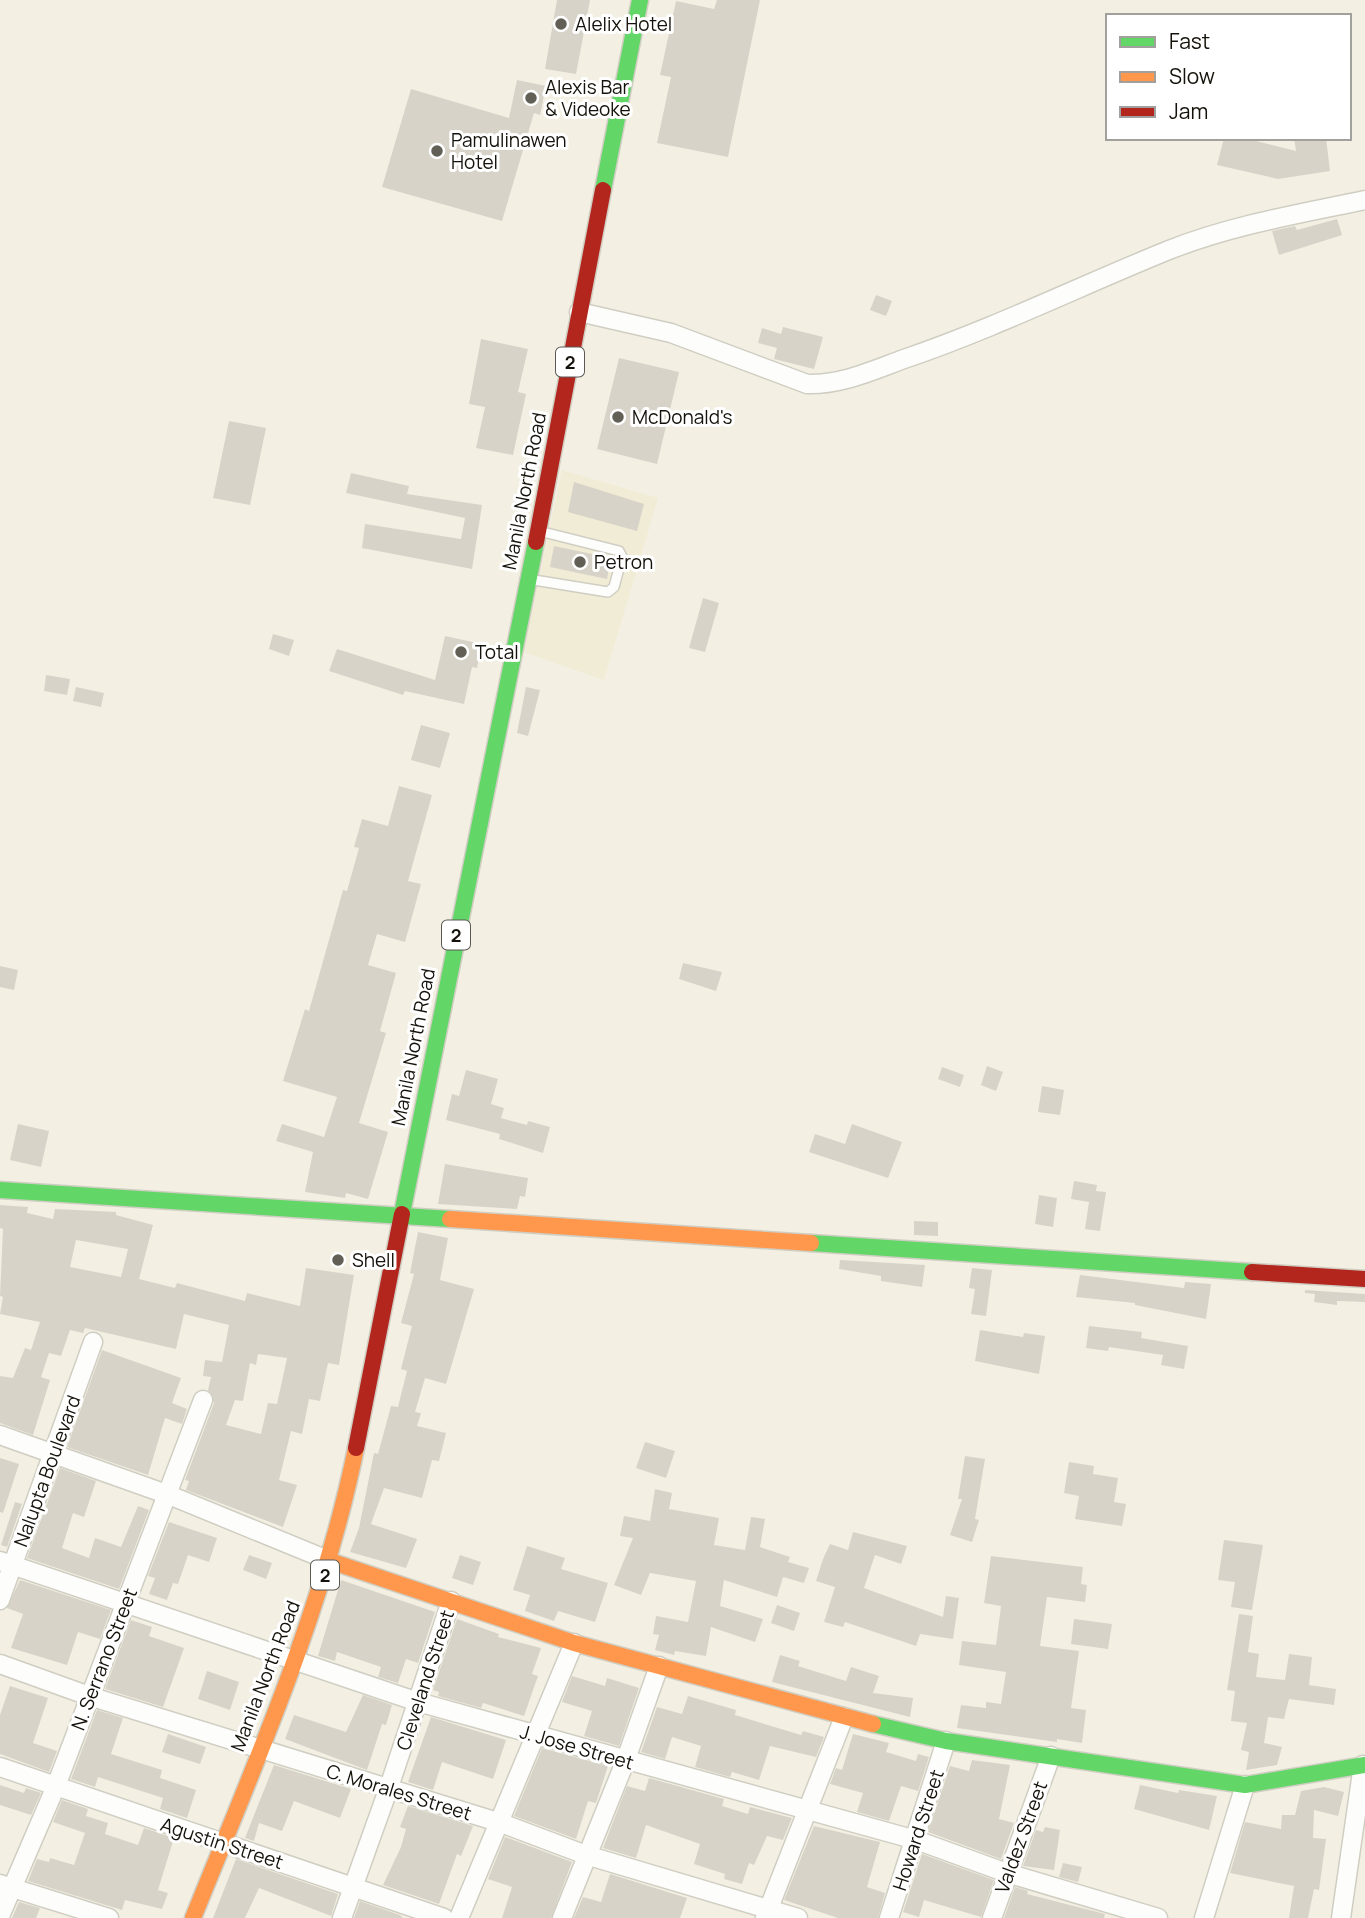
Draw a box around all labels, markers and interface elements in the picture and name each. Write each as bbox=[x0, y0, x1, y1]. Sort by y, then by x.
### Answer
place label: Alelix Hotel bbox=[575, 11, 672, 37]
legend bbox=[1106, 14, 1351, 140]
marker: Alelix Hotel bbox=[553, 16, 569, 32]
text: Fast bbox=[1169, 27, 1210, 55]
text: Slow bbox=[1169, 62, 1215, 90]
place label: Alexis Bar & Videoke bbox=[545, 74, 631, 122]
marker: Alexis Bar & Videoke bbox=[523, 90, 539, 106]
text: Jam bbox=[1169, 97, 1208, 125]
place label: Pamulinawen Hotel bbox=[451, 127, 567, 175]
marker: Pamulinawen Hotel bbox=[429, 143, 445, 159]
road number: 2 bbox=[556, 348, 584, 376]
place label: McDonald's bbox=[632, 404, 733, 430]
marker: McDonald's bbox=[610, 409, 626, 425]
street label: Manila North Road bbox=[496, 410, 552, 572]
place label: Petron bbox=[594, 549, 653, 575]
marker: Petron bbox=[572, 554, 588, 570]
place label: Total bbox=[475, 639, 519, 665]
marker: Total bbox=[453, 644, 469, 660]
road number: 2 bbox=[442, 920, 470, 950]
street label: Manila North Road bbox=[385, 966, 441, 1128]
place label: Shell bbox=[352, 1247, 395, 1273]
marker: Shell bbox=[330, 1252, 346, 1268]
street label: Nalupta Boulevard bbox=[8, 1392, 86, 1550]
road number: 2 bbox=[311, 1560, 339, 1590]
street label: N. Serrano Street bbox=[65, 1584, 143, 1734]
street label: Manila North Road bbox=[224, 1597, 306, 1755]
street label: Cleveland Street bbox=[390, 1606, 460, 1754]
street label: J. Jose Street bbox=[517, 1718, 637, 1776]
street label: C. Morales Street bbox=[323, 1758, 475, 1826]
street label: Howard Street bbox=[886, 1766, 950, 1894]
street label: Valdez Street bbox=[989, 1777, 1053, 1897]
street label: Agustin Street bbox=[157, 1811, 287, 1875]

